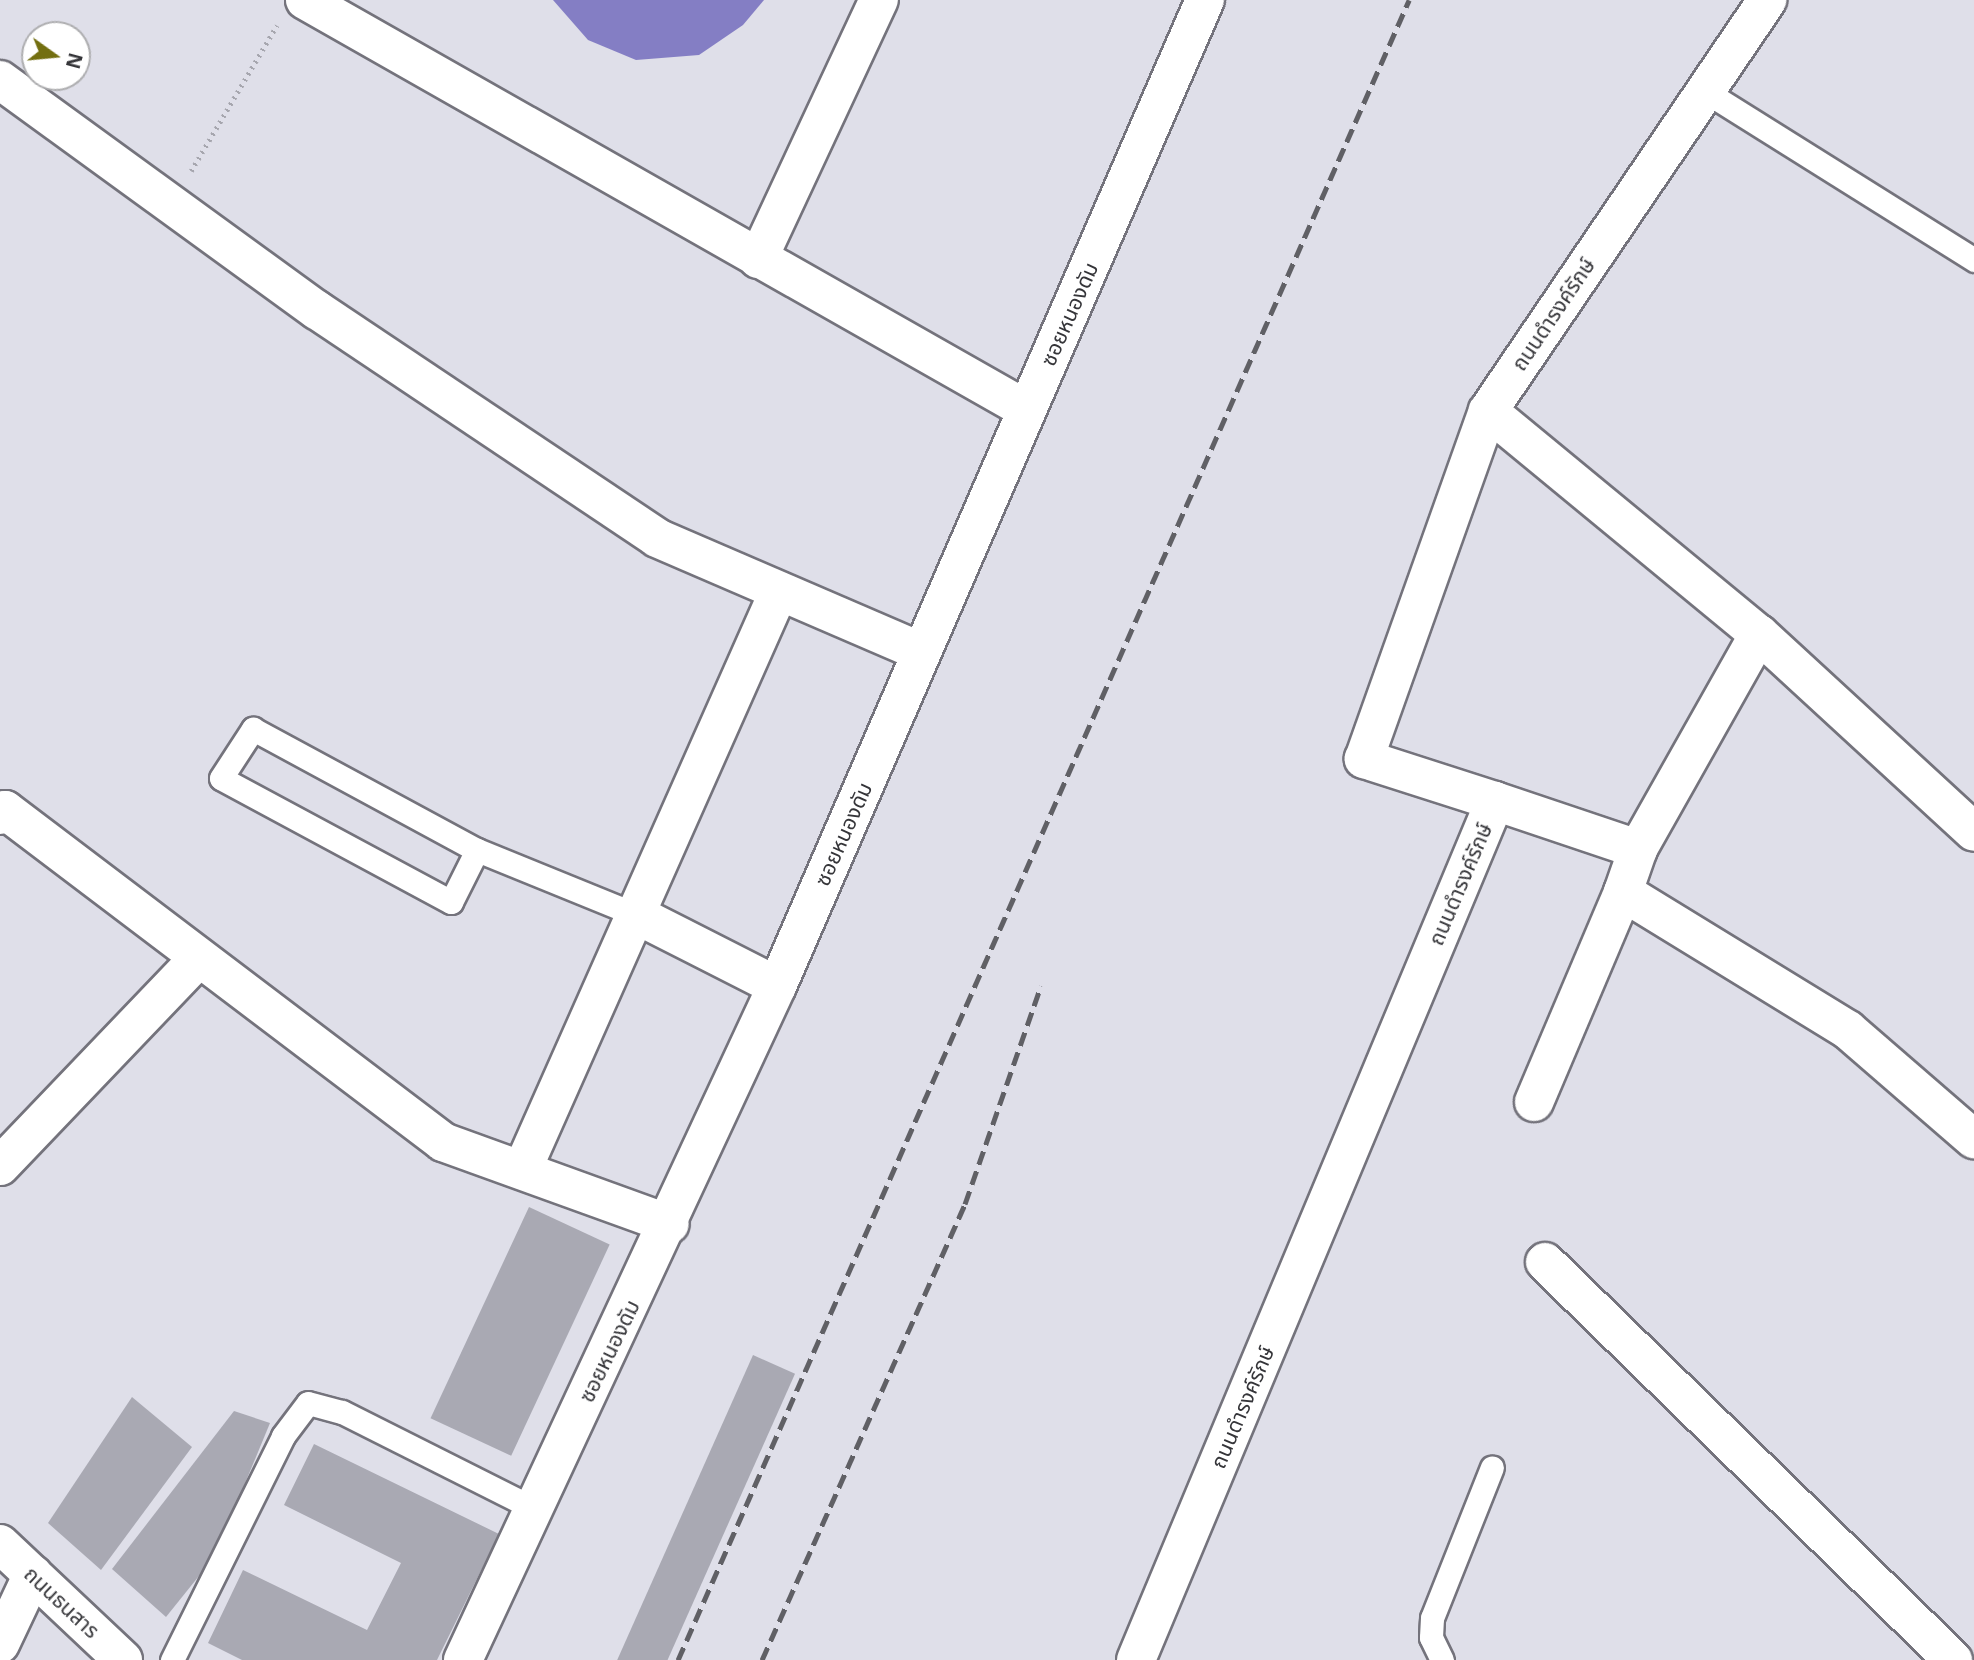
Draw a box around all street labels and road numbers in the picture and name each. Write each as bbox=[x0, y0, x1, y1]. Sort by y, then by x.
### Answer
street label: ถนนดำรงค์รักษ์ bbox=[1506, 253, 1600, 375]
street label: ซอยหนองดัม bbox=[1035, 258, 1103, 370]
street label: ซอยหนองดัม bbox=[809, 778, 877, 890]
street label: ถนนดำรงค์รักษ์ bbox=[1423, 819, 1497, 949]
street label: ซอยหนองดัม bbox=[573, 1296, 645, 1406]
street label: ถนนดำรงค์รักษ์ bbox=[1205, 1342, 1279, 1472]
street label: ถนนธนสาร bbox=[19, 1561, 105, 1643]

